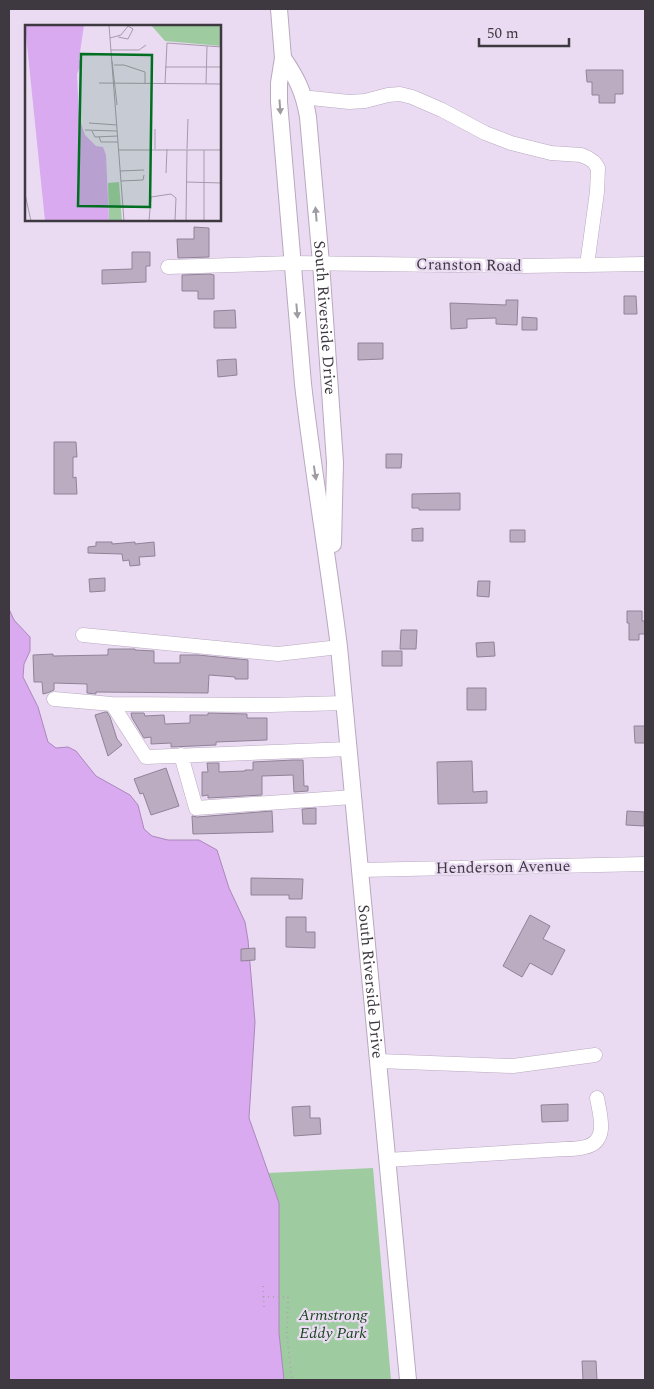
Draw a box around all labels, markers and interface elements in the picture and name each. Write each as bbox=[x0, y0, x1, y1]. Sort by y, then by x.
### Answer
scale bar bbox=[479, 15, 569, 47]
text: 50 m bbox=[487, 22, 519, 45]
inset map bbox=[25, 25, 221, 221]
one-way arrow bbox=[276, 99, 284, 115]
one-way arrow bbox=[312, 206, 320, 222]
street label: South Riverside Drive bbox=[307, 239, 342, 396]
street label: Cranston Road bbox=[416, 252, 522, 278]
one-way arrow bbox=[293, 304, 301, 320]
one-way arrow bbox=[311, 465, 319, 481]
street label: Henderson Avenue bbox=[435, 854, 571, 880]
street label: South Riverside Drive bbox=[351, 903, 390, 1060]
park label: Armstrong Eddy Park bbox=[298, 1303, 368, 1345]

